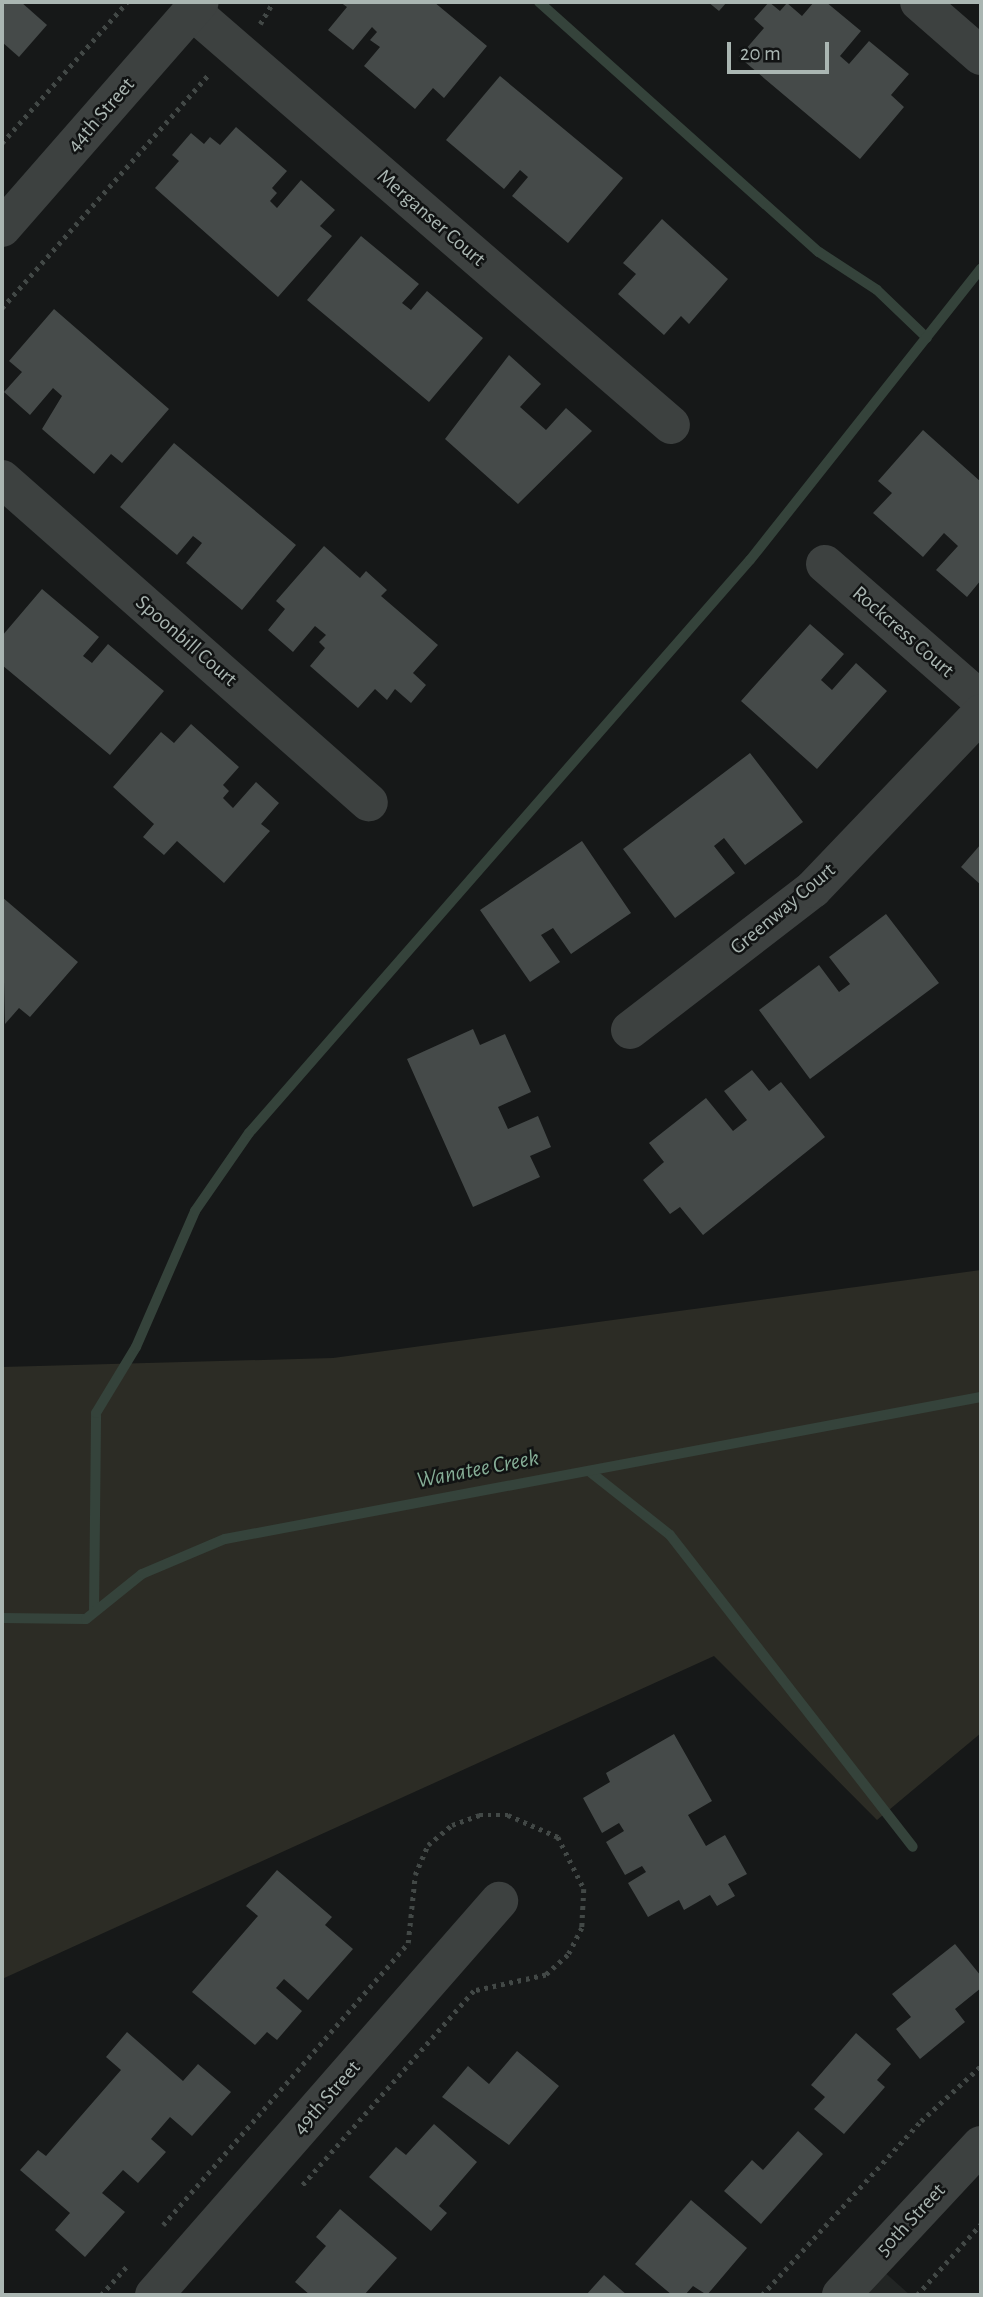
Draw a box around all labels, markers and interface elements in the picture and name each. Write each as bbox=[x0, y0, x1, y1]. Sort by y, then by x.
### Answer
scale bar bbox=[731, 28, 832, 72]
text: 20 m bbox=[740, 43, 781, 64]
street label: 44th Street bbox=[62, 73, 140, 157]
street label: Merganser Court bbox=[372, 164, 490, 272]
street label: Rockcress Court bbox=[847, 581, 959, 683]
street label: Spoonbill Court bbox=[130, 590, 242, 692]
street label: Greenway Court bbox=[725, 858, 841, 960]
water label: Wanatee Creek bbox=[415, 1445, 541, 1495]
street label: 49th Street bbox=[288, 2056, 366, 2140]
street label: 50th Street bbox=[871, 2178, 951, 2262]

